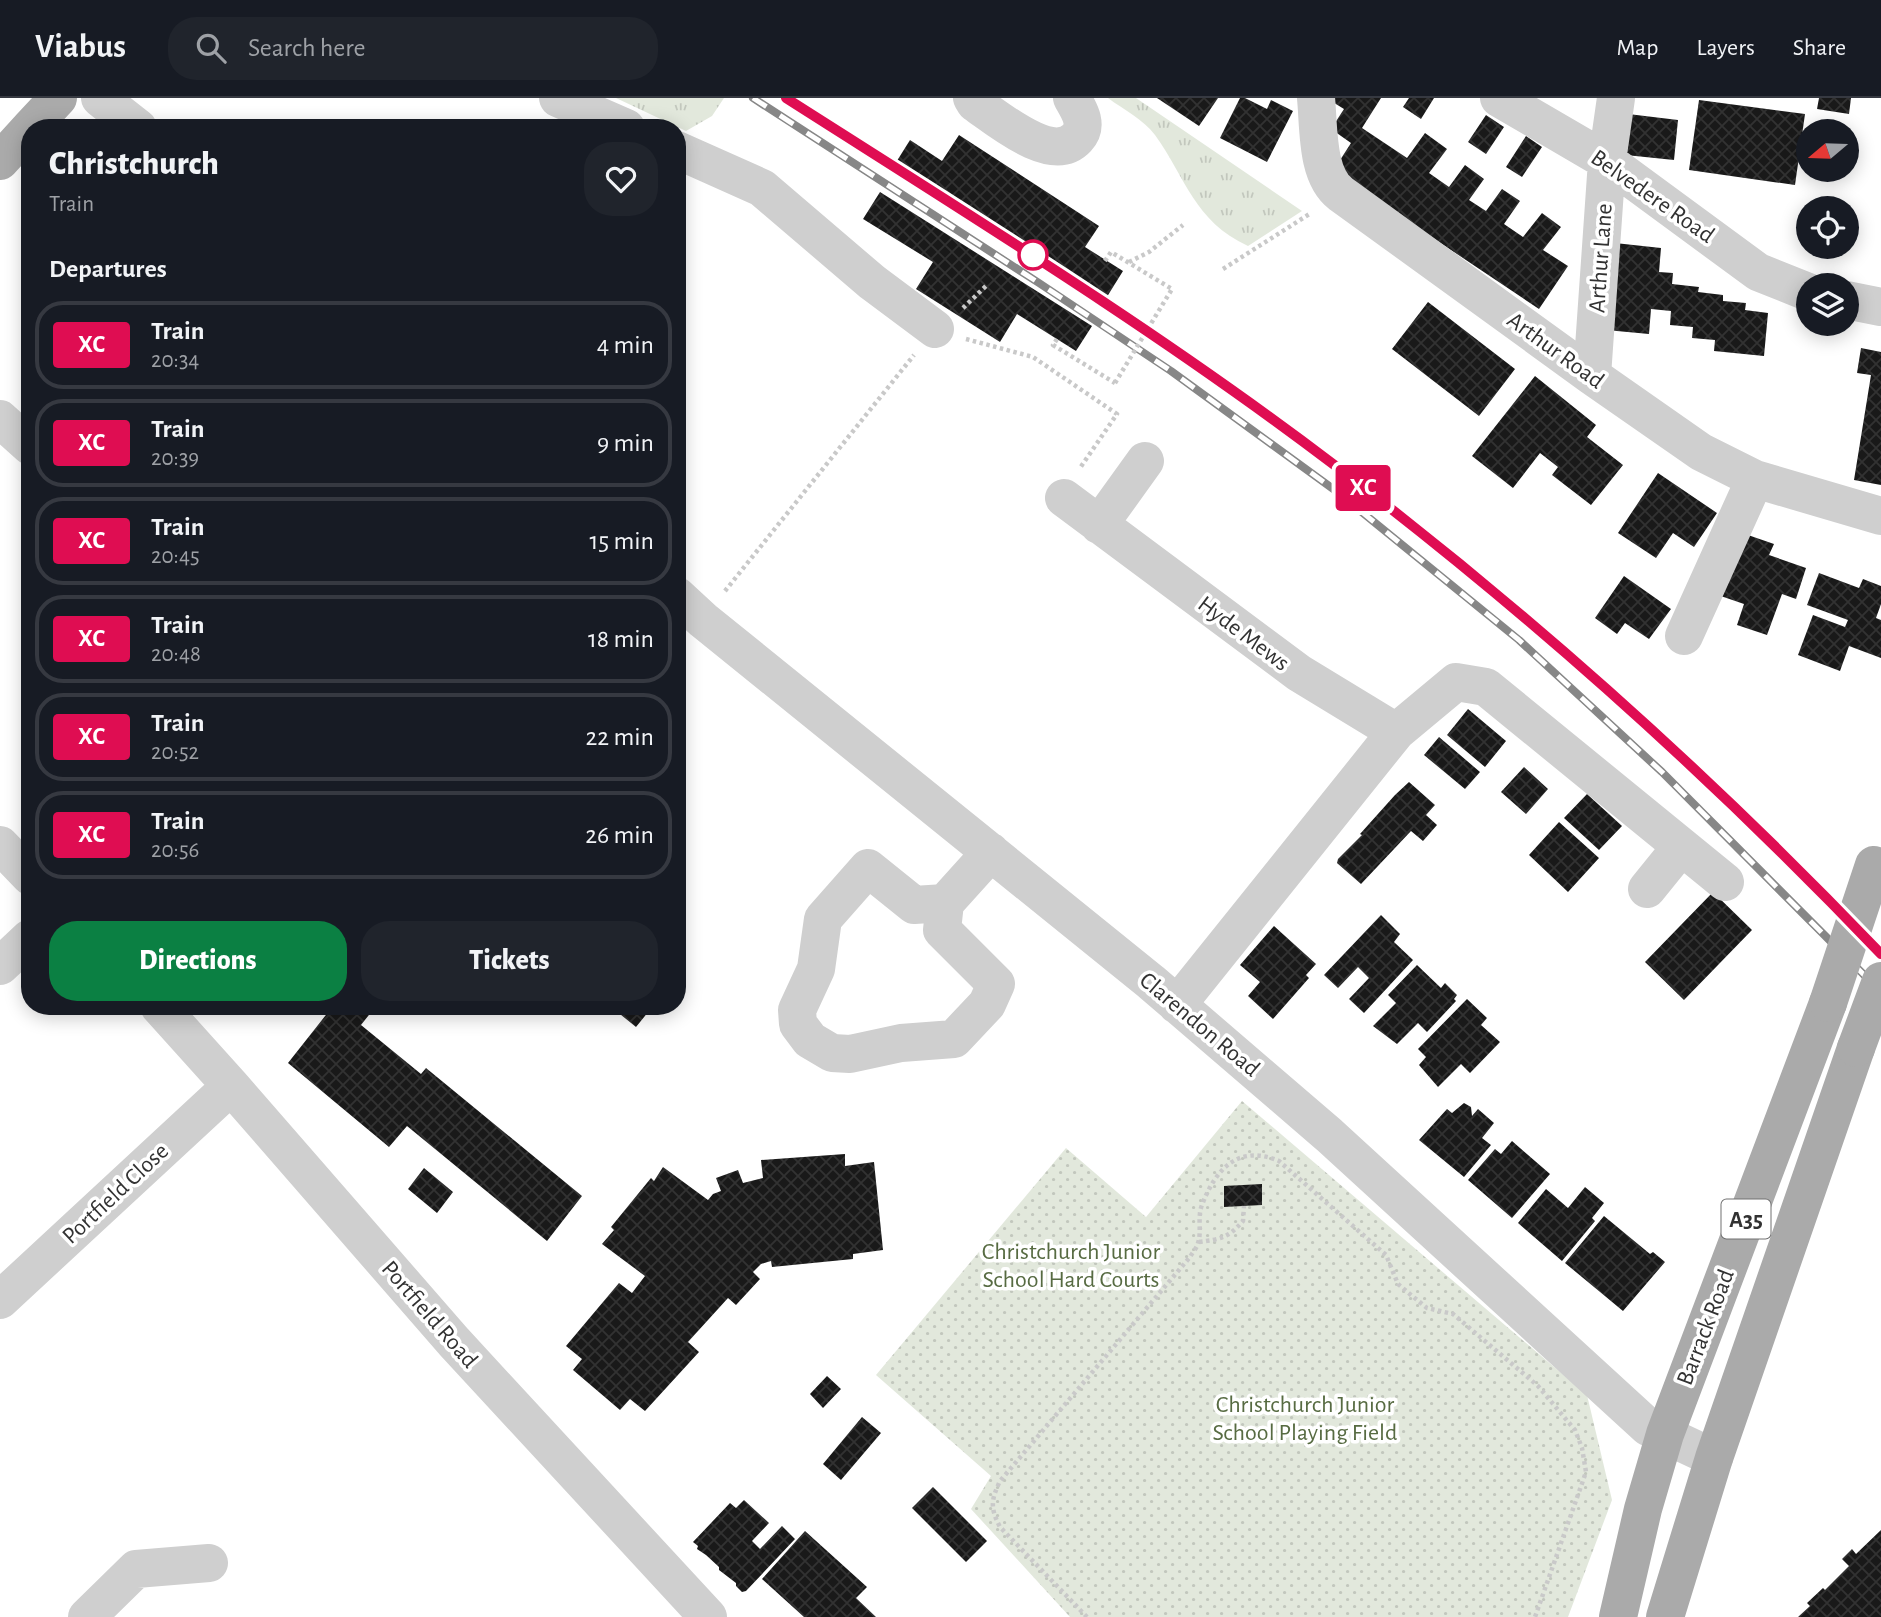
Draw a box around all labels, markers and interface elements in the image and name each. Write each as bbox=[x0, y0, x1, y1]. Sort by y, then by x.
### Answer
search box bbox=[168, 17, 658, 80]
icon: search bbox=[192, 29, 230, 67]
text: Viabus bbox=[35, 31, 126, 64]
text: Search here bbox=[248, 35, 366, 61]
text: Map bbox=[1616, 36, 1658, 60]
text: Layers bbox=[1696, 36, 1755, 60]
text: Share bbox=[1793, 36, 1846, 60]
north arrow bbox=[1796, 119, 1858, 182]
map controls bbox=[1796, 119, 1859, 336]
button: heart bbox=[584, 142, 658, 216]
street label: Belvedere Road bbox=[1586, 146, 1718, 248]
text: Christchurch bbox=[49, 148, 219, 181]
text: Train bbox=[49, 193, 94, 216]
button: locate bbox=[1796, 196, 1859, 259]
street label: Arthur Lane bbox=[1585, 203, 1617, 314]
unlabelled marker bbox=[1018, 240, 1048, 270]
text: Departures bbox=[49, 256, 167, 282]
button: layers bbox=[1796, 273, 1859, 336]
street label: Arthur Road bbox=[1503, 308, 1608, 394]
text: Train bbox=[151, 318, 204, 344]
text: 4 min bbox=[597, 332, 654, 358]
text: XC bbox=[78, 333, 105, 357]
text: 20:34 bbox=[151, 349, 199, 372]
text: Train bbox=[151, 416, 204, 442]
text: 9 min bbox=[597, 430, 654, 456]
text: XC bbox=[78, 431, 105, 455]
text: 20:39 bbox=[151, 447, 199, 470]
line badge: XC bbox=[1332, 465, 1394, 511]
text: XC bbox=[1350, 476, 1376, 500]
text: Train bbox=[151, 514, 204, 540]
text: 15 min bbox=[589, 528, 654, 554]
text: XC bbox=[78, 529, 105, 553]
text: 20:45 bbox=[151, 545, 200, 568]
street label: Hyde Mews bbox=[1193, 592, 1294, 676]
text: Train bbox=[151, 612, 204, 638]
text: 18 min bbox=[588, 626, 654, 652]
text: XC bbox=[78, 627, 105, 651]
text: 20:48 bbox=[151, 643, 201, 666]
text: Train bbox=[151, 710, 204, 736]
text: 22 min bbox=[586, 724, 654, 750]
text: XC bbox=[78, 725, 105, 749]
text: 20:52 bbox=[151, 741, 199, 764]
text: Train bbox=[151, 808, 204, 834]
text: 26 min bbox=[585, 822, 654, 848]
text: XC bbox=[78, 823, 105, 847]
text: 20:56 bbox=[151, 839, 199, 862]
button: Directions bbox=[49, 921, 347, 1001]
button: Tickets bbox=[361, 921, 658, 1001]
street label: Clarendon Road bbox=[1135, 968, 1264, 1082]
street label: Portfield Close bbox=[58, 1139, 173, 1249]
road number: A35 bbox=[1722, 1200, 1770, 1238]
park label: Christchurch Junior School Hard Courts bbox=[982, 1240, 1160, 1292]
street label: Portfield Road bbox=[377, 1257, 482, 1373]
street label: Barrack Road bbox=[1673, 1266, 1739, 1389]
park label: Christchurch Junior School Playing Field bbox=[1213, 1393, 1397, 1445]

